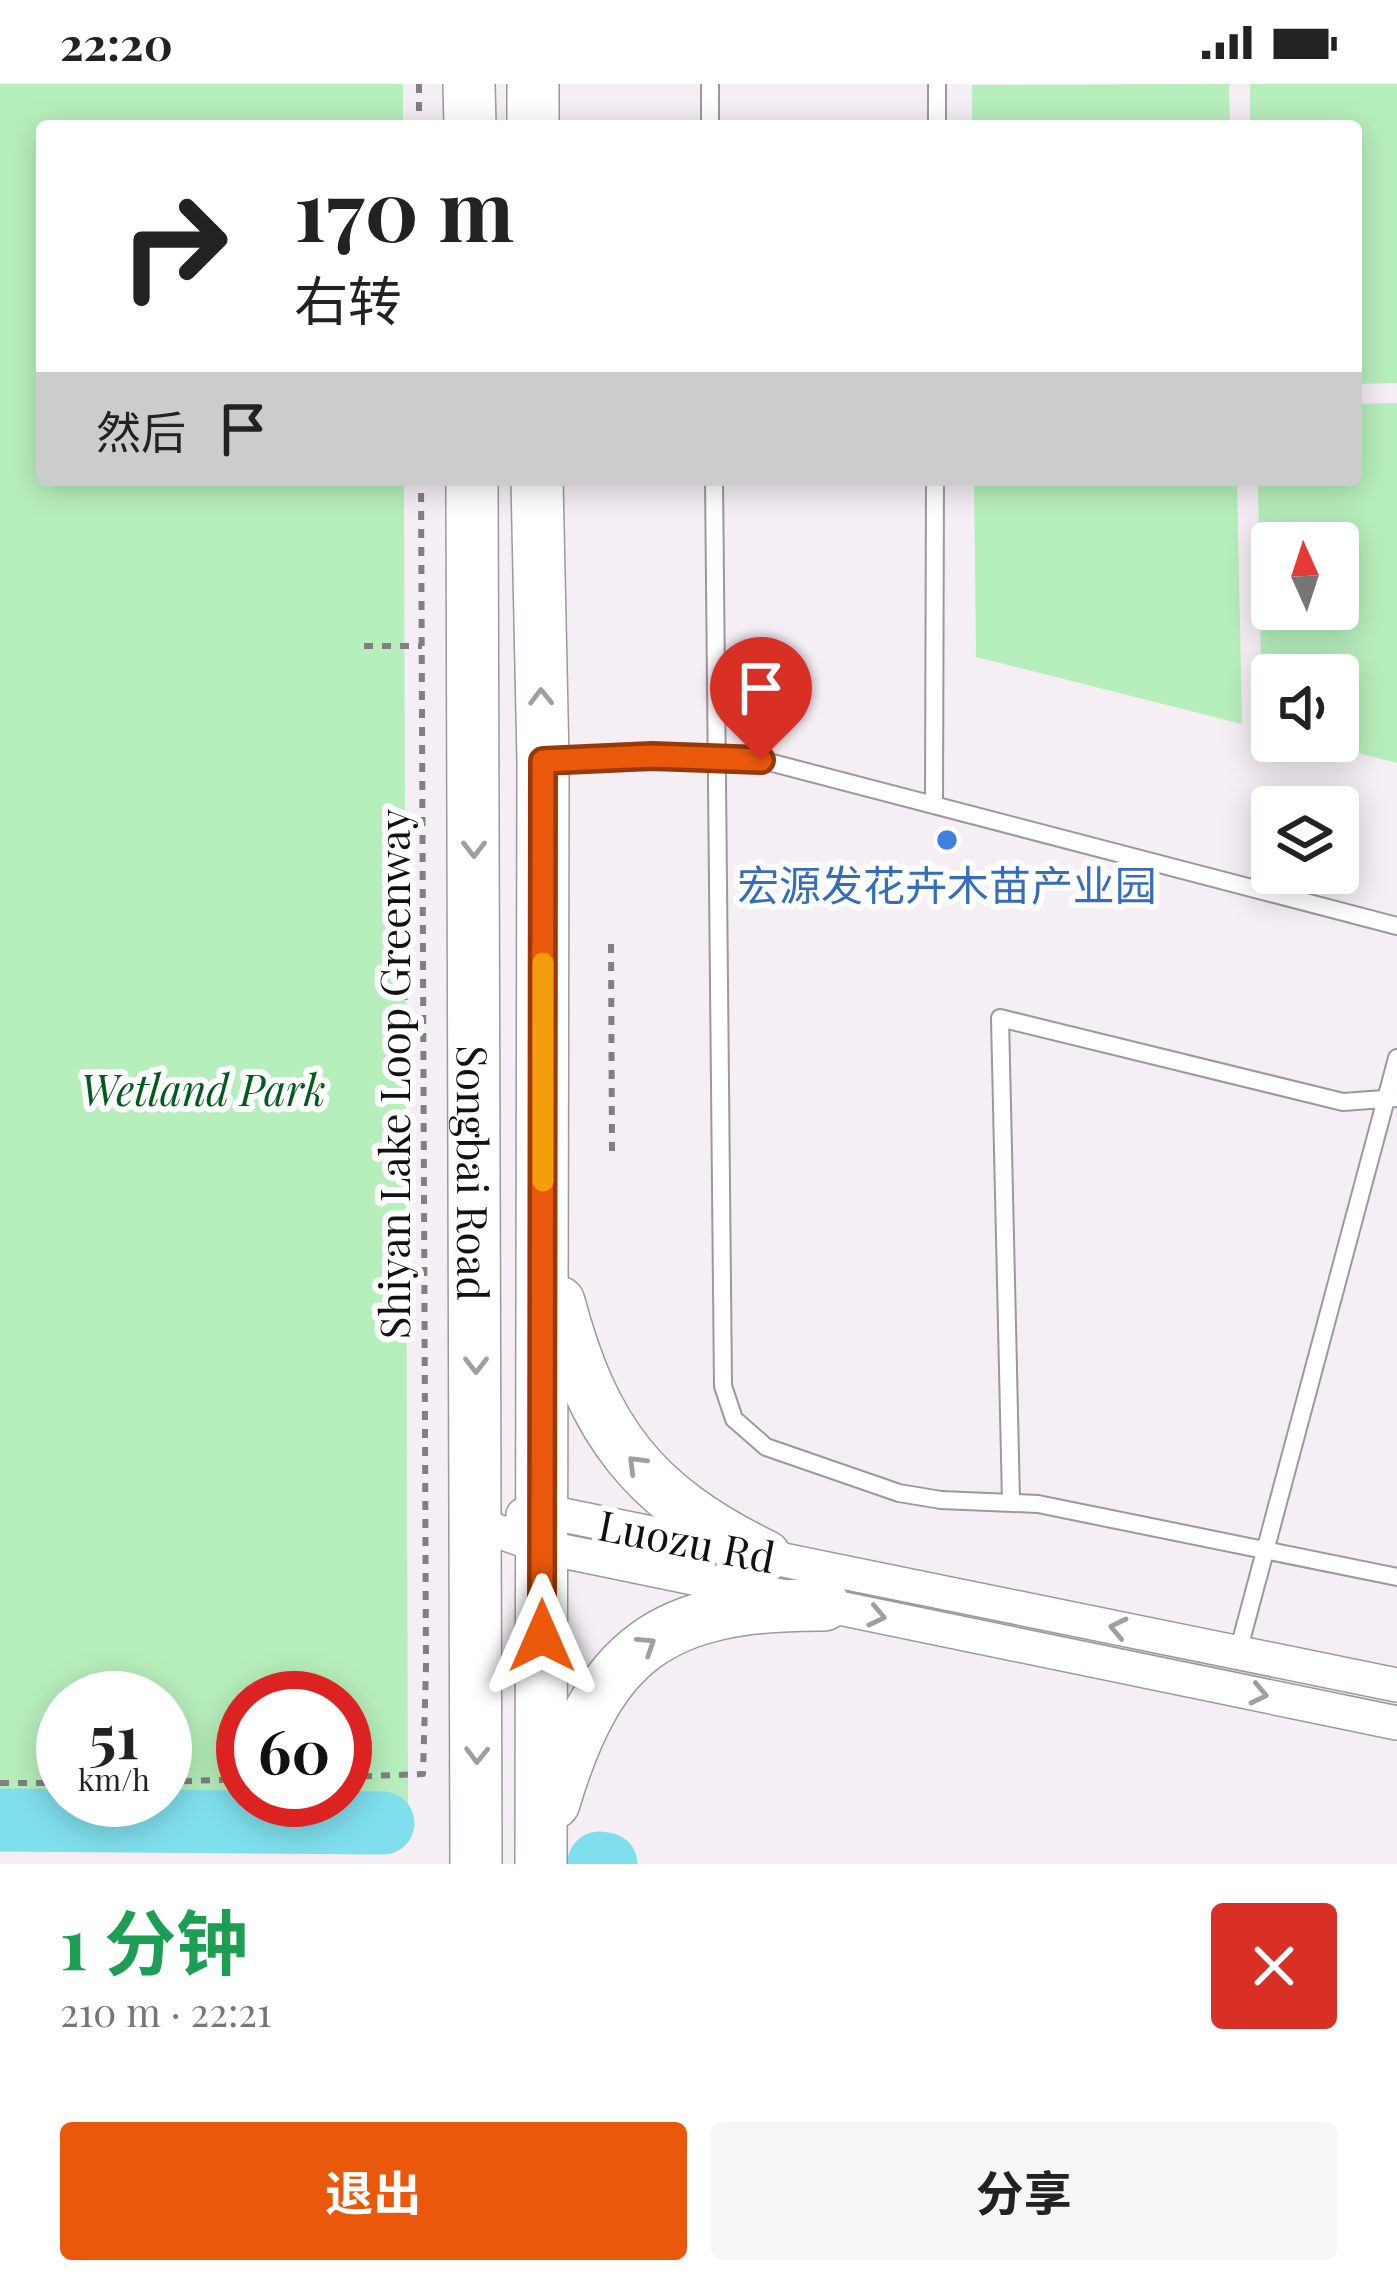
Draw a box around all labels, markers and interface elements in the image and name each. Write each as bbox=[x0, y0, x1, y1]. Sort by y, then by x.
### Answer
text: 22:20 bbox=[60, 12, 173, 72]
text: 170 m bbox=[294, 151, 514, 263]
icon: right bbox=[96, 168, 252, 324]
text: 右转 bbox=[294, 263, 402, 335]
icon: arrive bbox=[210, 396, 276, 462]
text: 然后 bbox=[96, 400, 186, 460]
north arrow bbox=[1251, 522, 1359, 630]
map controls bbox=[1251, 522, 1359, 894]
pin bbox=[710, 637, 812, 760]
button: sound bbox=[1251, 654, 1359, 762]
icon: arrive bbox=[728, 655, 794, 721]
one-way arrow bbox=[529, 687, 555, 706]
button: layers bbox=[1251, 786, 1359, 894]
street label: Shiyan Lake Loop Greenway bbox=[365, 809, 421, 1339]
marker: 宏源发花卉木苗产业园 bbox=[934, 827, 960, 853]
one-way arrow bbox=[461, 841, 487, 859]
place label: 宏源发花卉木苗产业园 bbox=[737, 856, 1157, 912]
street label: Songbai Road bbox=[446, 1045, 502, 1301]
park label: Wetland Park bbox=[80, 1061, 326, 1117]
one-way arrow bbox=[463, 1357, 489, 1375]
one-way arrow bbox=[628, 1456, 650, 1478]
street label: Luozu Rd bbox=[594, 1495, 780, 1585]
position arrow bbox=[479, 1573, 605, 1699]
one-way arrow bbox=[866, 1602, 886, 1628]
one-way arrow bbox=[1108, 1616, 1128, 1642]
one-way arrow bbox=[634, 1638, 656, 1660]
speed limit sign: 60 bbox=[216, 1671, 372, 1827]
one-way arrow bbox=[1248, 1681, 1268, 1706]
text: 51 bbox=[89, 1694, 139, 1774]
one-way arrow bbox=[465, 1746, 491, 1765]
text: km/h bbox=[78, 1759, 150, 1799]
text: 1 分钟 bbox=[60, 1892, 248, 1988]
button: close bbox=[1211, 1903, 1337, 2029]
text: 210 m · 22:21 bbox=[60, 1985, 271, 2037]
button: 退出 bbox=[60, 2122, 687, 2260]
button: 分享 bbox=[711, 2122, 1337, 2260]

